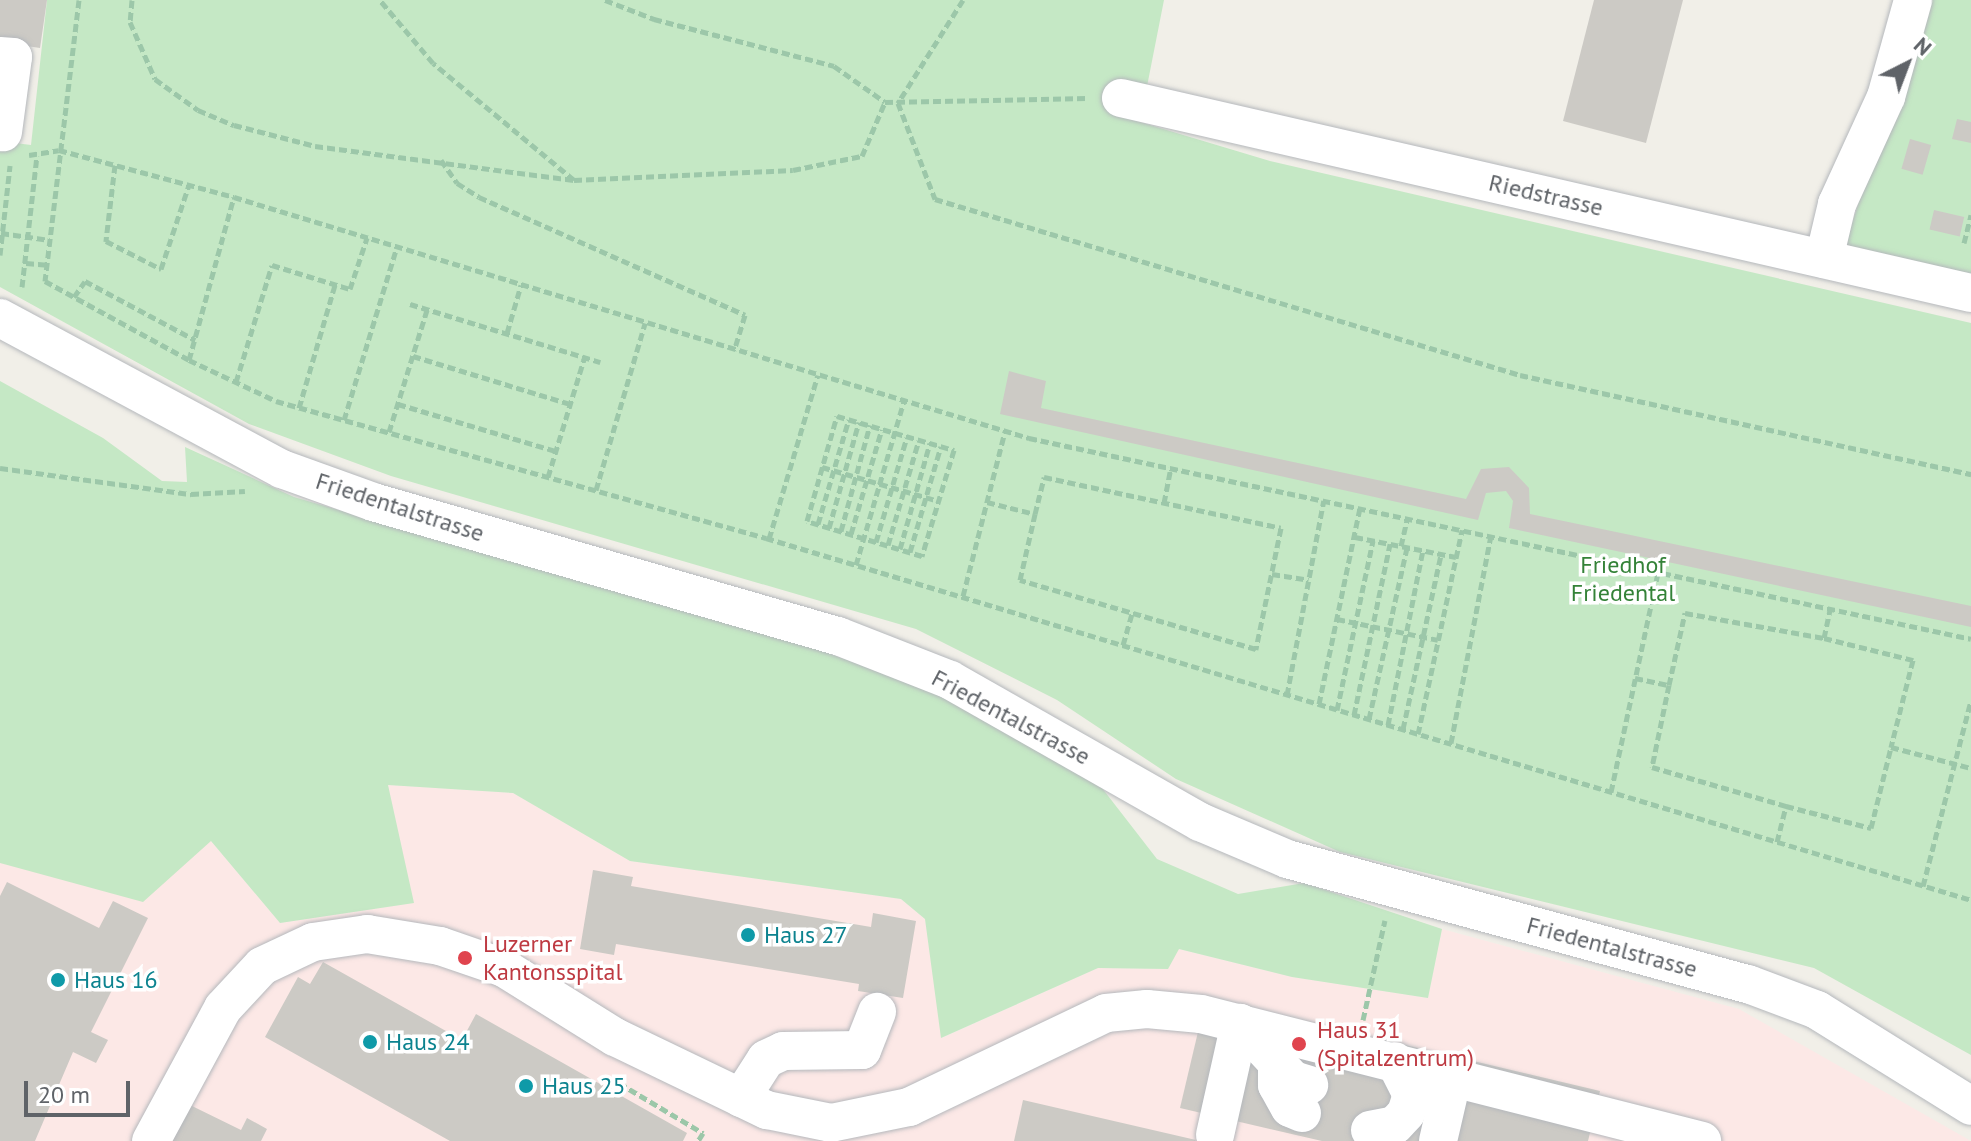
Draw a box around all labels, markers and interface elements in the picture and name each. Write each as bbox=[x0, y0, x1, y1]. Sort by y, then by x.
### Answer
north arrow bbox=[1867, 24, 1947, 104]
text: N bbox=[1908, 31, 1938, 61]
street label: Riedstrasse bbox=[1486, 168, 1606, 222]
street label: Friedentalstrasse bbox=[312, 466, 488, 548]
park label: Friedhof Friedental bbox=[1571, 551, 1675, 607]
street label: Friedentalstrasse bbox=[927, 663, 1095, 771]
street label: Friedentalstrasse bbox=[1524, 910, 1700, 984]
place label: Haus 27 bbox=[764, 921, 848, 949]
marker: Haus 27 bbox=[739, 926, 757, 944]
place label: Luzerner Kantonsspital bbox=[483, 930, 623, 986]
marker: Luzerner Kantonsspital bbox=[454, 947, 476, 969]
place label: Haus 16 bbox=[74, 966, 158, 994]
marker: Haus 16 bbox=[49, 971, 67, 989]
place label: Haus 31 (Spitalzentrum) bbox=[1317, 1016, 1474, 1072]
place label: Haus 24 bbox=[386, 1028, 470, 1056]
marker: Haus 24 bbox=[361, 1033, 379, 1051]
marker: Haus 31 (Spitalzentrum) bbox=[1288, 1033, 1310, 1055]
scale bar bbox=[28, 1065, 134, 1115]
place label: Haus 25 bbox=[542, 1072, 626, 1100]
marker: Haus 25 bbox=[517, 1077, 535, 1095]
text: 20 m bbox=[38, 1079, 90, 1110]

